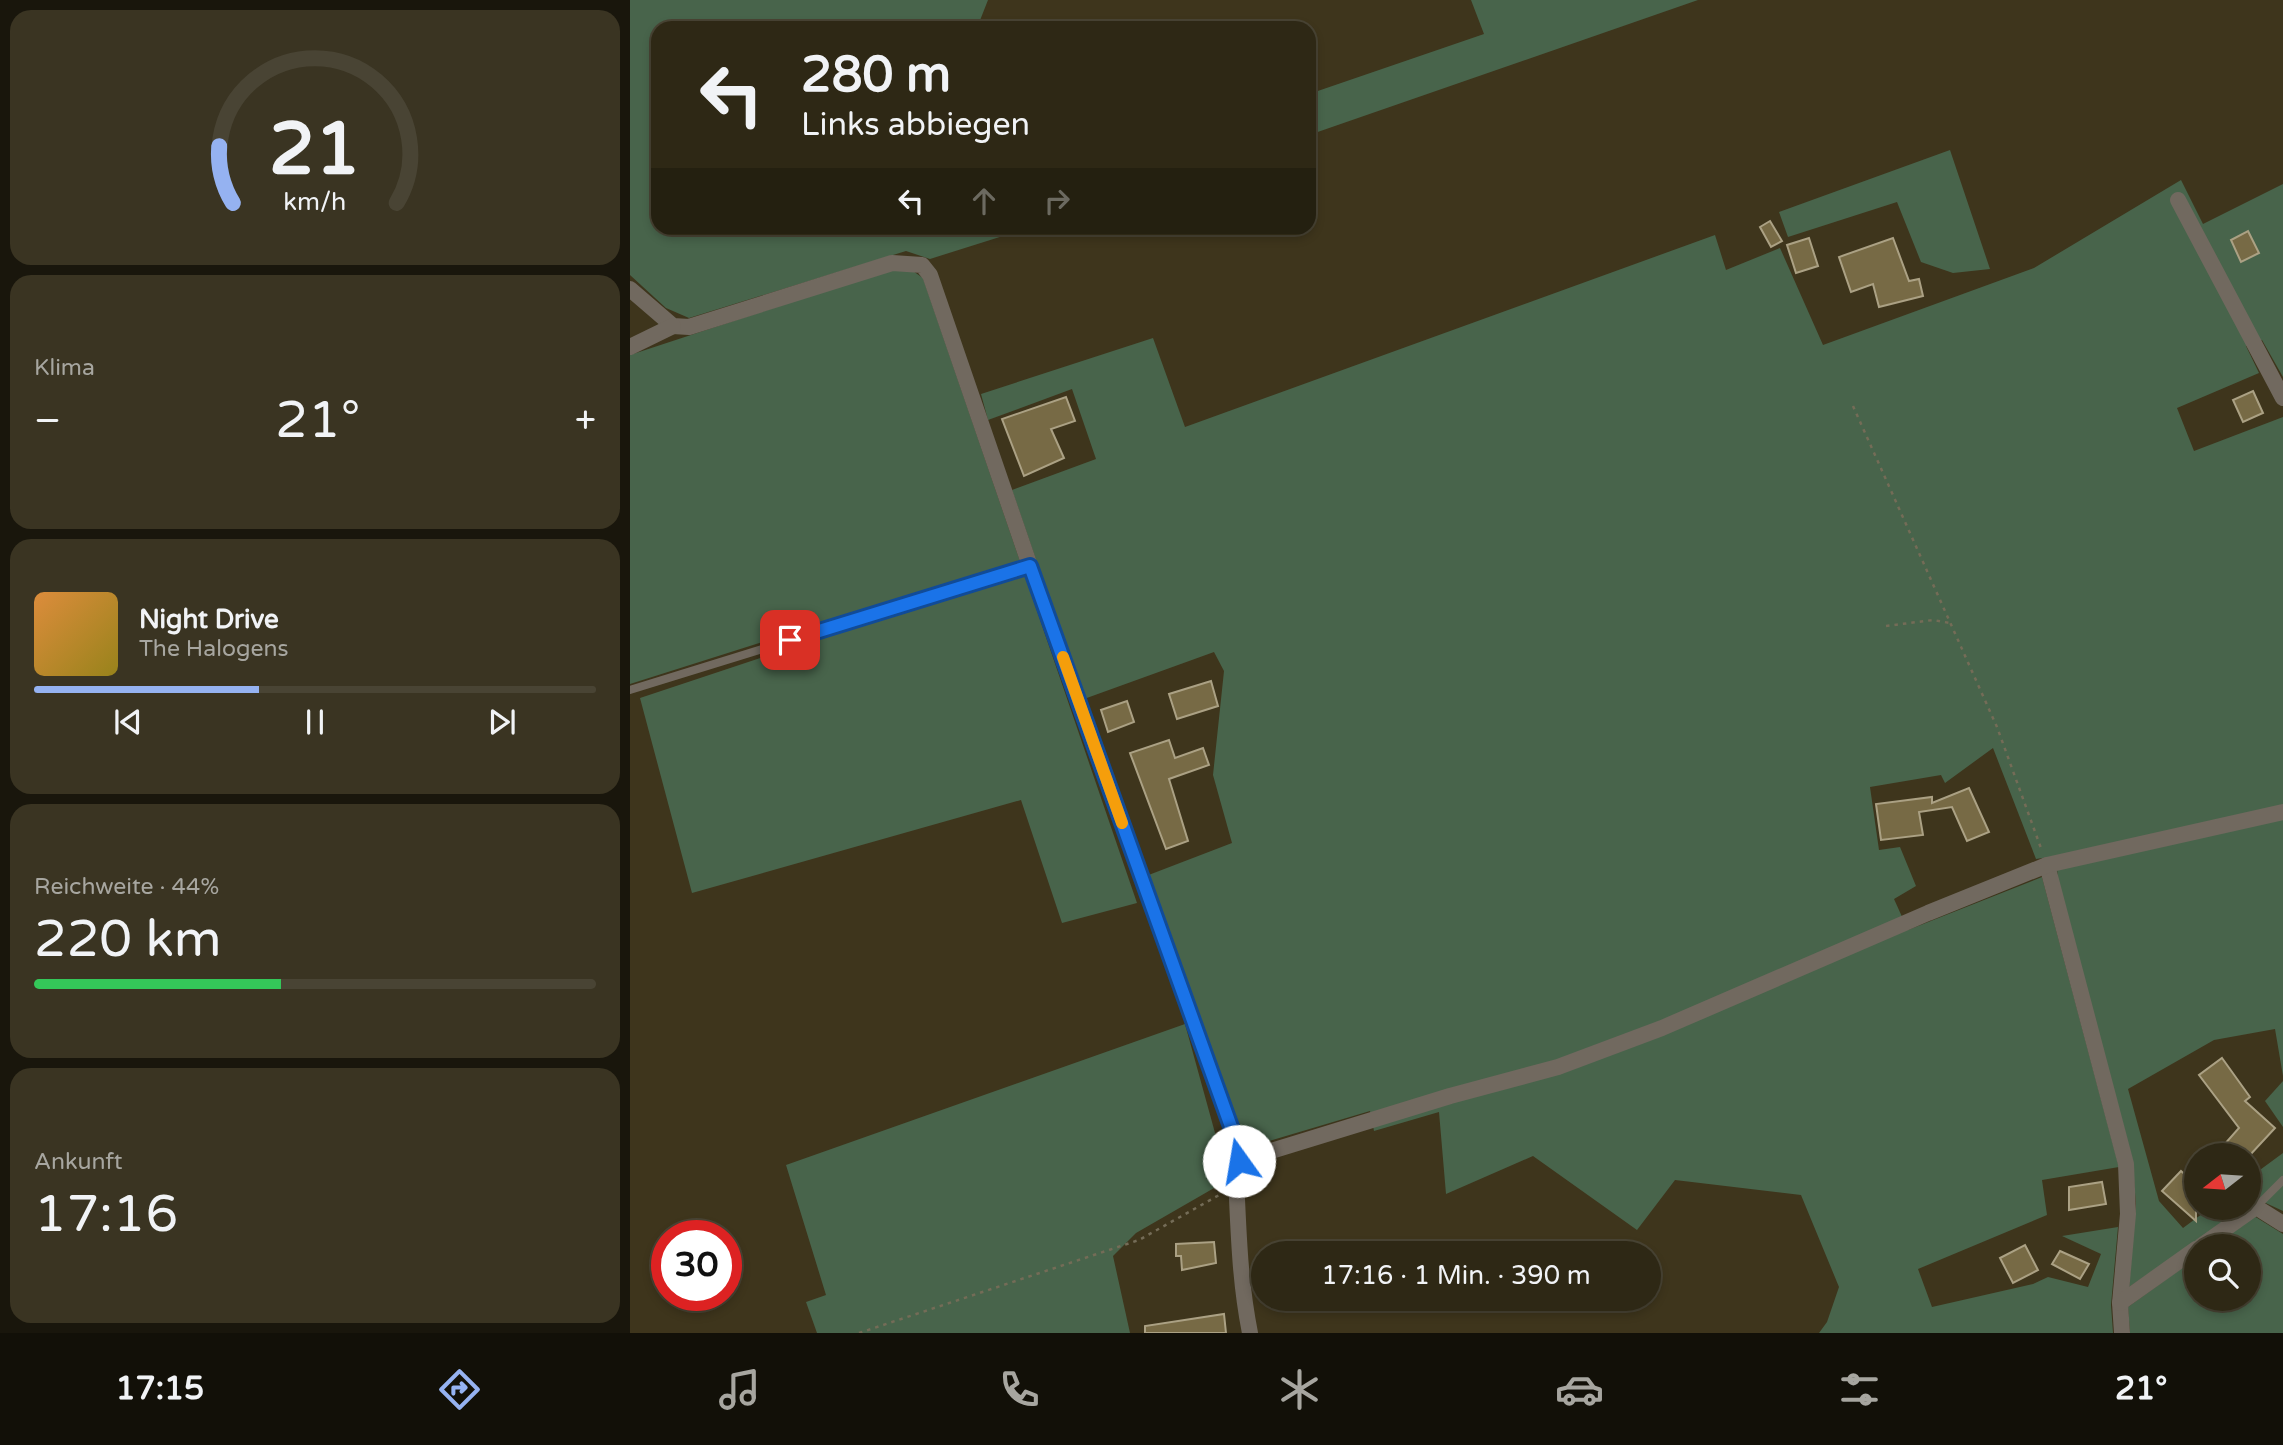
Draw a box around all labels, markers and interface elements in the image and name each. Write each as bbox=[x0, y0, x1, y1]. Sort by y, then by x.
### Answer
text: 280 m bbox=[801, 46, 951, 105]
icon: left bbox=[686, 49, 777, 140]
text: Links abbiegen bbox=[801, 106, 1030, 144]
text: 21 bbox=[269, 107, 361, 195]
icon: left bbox=[892, 182, 930, 220]
icon: ahead bbox=[965, 182, 1003, 220]
icon: right bbox=[1038, 182, 1076, 220]
text: km/h bbox=[284, 187, 346, 217]
text: Klima bbox=[34, 354, 95, 382]
text: 21° bbox=[275, 389, 360, 452]
text: − bbox=[34, 398, 61, 444]
text: + bbox=[575, 398, 596, 444]
text: Night Drive bbox=[139, 604, 279, 635]
pin bbox=[760, 610, 820, 670]
icon: arrive bbox=[771, 621, 809, 659]
text: The Halogens bbox=[139, 635, 288, 663]
icon: previous bbox=[109, 703, 147, 741]
icon: pause bbox=[296, 703, 334, 741]
icon: next bbox=[483, 703, 521, 741]
text: Reichweite · 44% bbox=[34, 873, 219, 901]
text: 220 km bbox=[34, 908, 222, 971]
position arrow bbox=[1202, 1124, 1276, 1198]
north arrow bbox=[2184, 1143, 2261, 1220]
map controls bbox=[2184, 1143, 2261, 1311]
text: Ankunft bbox=[34, 1148, 123, 1176]
text: 17:16 bbox=[34, 1183, 178, 1246]
speed limit sign: 30 bbox=[651, 1220, 742, 1311]
button: search bbox=[2184, 1234, 2261, 1311]
text: 17:16 · 1 Min. · 390 m bbox=[1321, 1260, 1591, 1291]
icon: directions bbox=[435, 1365, 484, 1414]
icon: music bbox=[715, 1365, 764, 1414]
icon: phone bbox=[995, 1365, 1044, 1414]
icon: climate bbox=[1275, 1365, 1324, 1414]
icon: car bbox=[1555, 1365, 1604, 1414]
icon: filters bbox=[1835, 1365, 1884, 1414]
text: 17:15 bbox=[115, 1370, 204, 1408]
text: 21° bbox=[2115, 1370, 2167, 1408]

